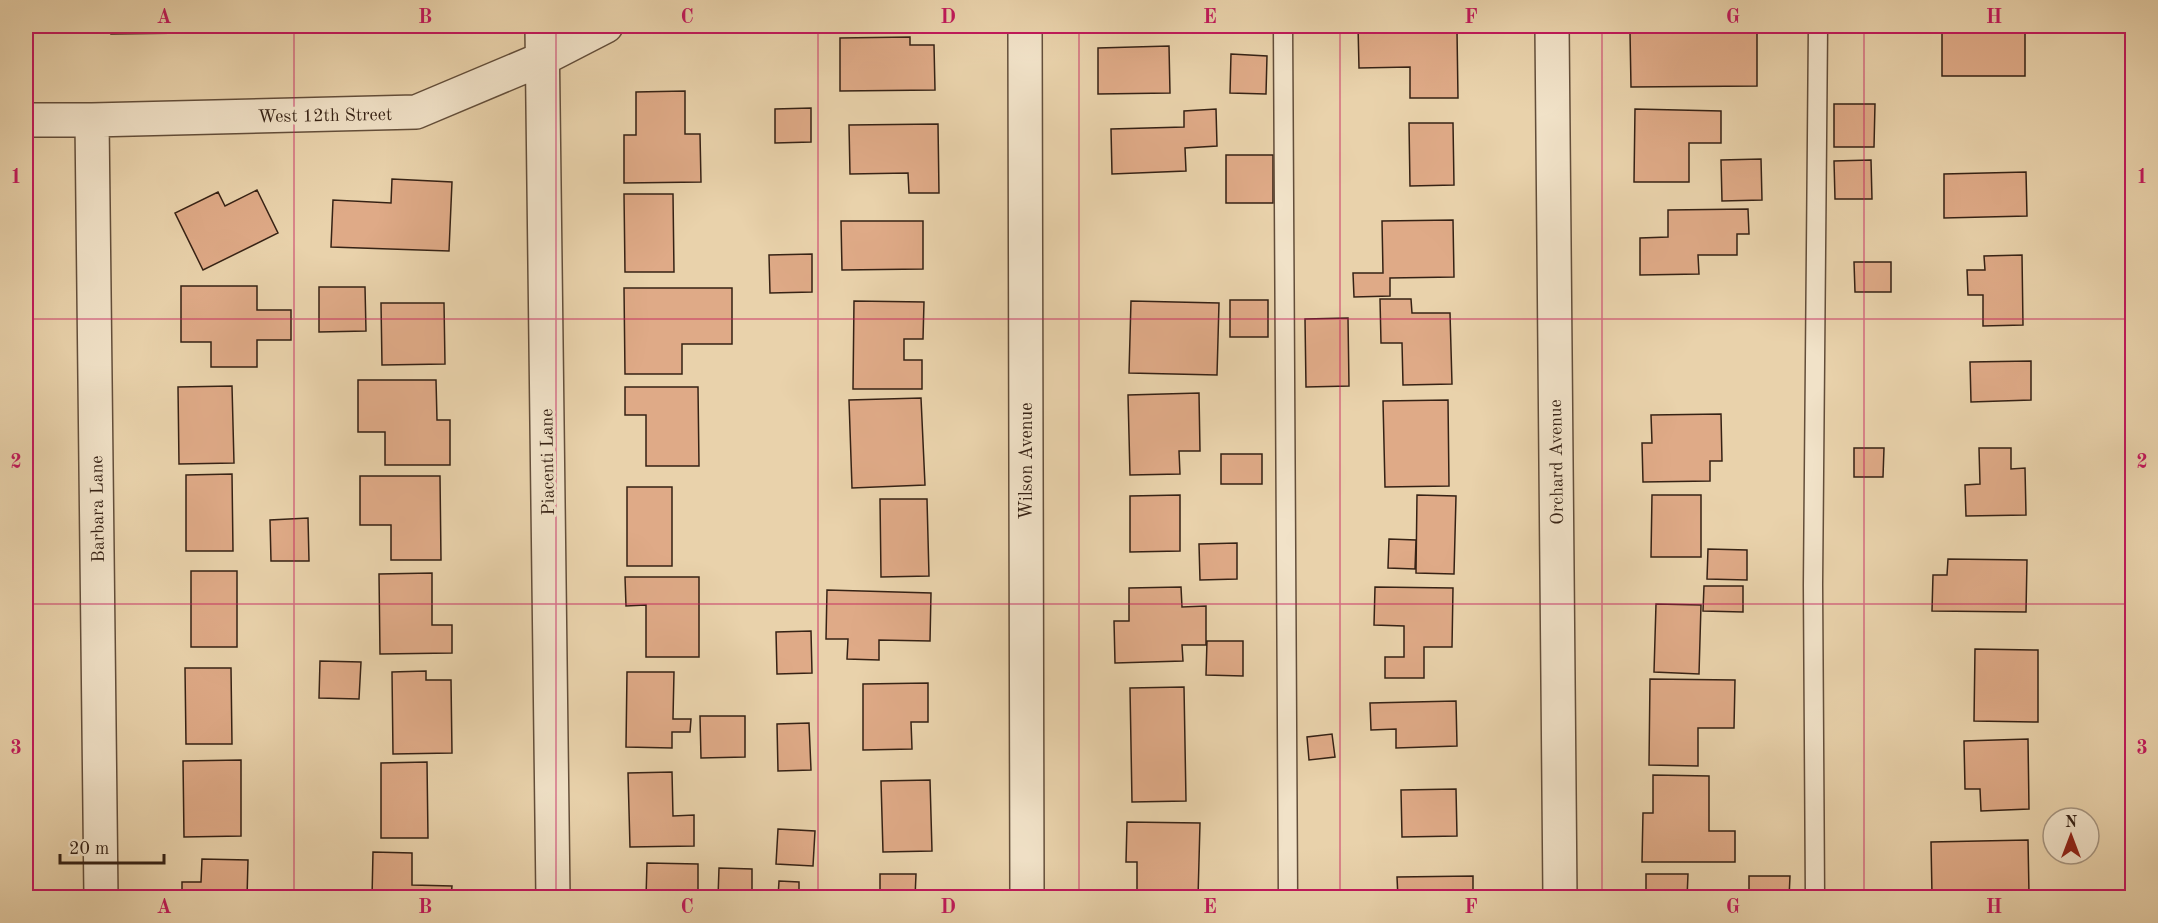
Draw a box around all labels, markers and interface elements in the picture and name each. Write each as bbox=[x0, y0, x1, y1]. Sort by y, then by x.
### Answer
text: A bbox=[156, 8, 172, 28]
text: B bbox=[418, 8, 432, 28]
text: C bbox=[680, 8, 694, 28]
text: D bbox=[940, 8, 956, 28]
text: E bbox=[1203, 8, 1217, 28]
text: F bbox=[1464, 8, 1478, 28]
text: G bbox=[1726, 8, 1740, 28]
text: H bbox=[1986, 8, 2002, 28]
street label: West 12th Street bbox=[258, 106, 392, 126]
text: 1 bbox=[10, 168, 22, 188]
text: 1 bbox=[2136, 168, 2148, 188]
street label: Orchard Avenue bbox=[1547, 399, 1567, 525]
street label: Wilson Avenue bbox=[1018, 403, 1036, 519]
street label: Piacenti Lane bbox=[538, 408, 558, 516]
text: 2 bbox=[10, 453, 22, 473]
text: 2 bbox=[2136, 453, 2148, 473]
street label: Barbara Lane bbox=[88, 455, 108, 563]
text: 3 bbox=[10, 739, 22, 759]
text: 3 bbox=[2136, 739, 2148, 759]
north arrow bbox=[2041, 806, 2101, 866]
text: N bbox=[2065, 815, 2078, 831]
scale bar bbox=[60, 827, 164, 865]
text: 20 m bbox=[69, 840, 109, 858]
text: A bbox=[156, 898, 172, 918]
text: B bbox=[418, 898, 432, 918]
text: C bbox=[680, 898, 694, 918]
text: D bbox=[940, 898, 956, 918]
text: E bbox=[1203, 898, 1217, 918]
text: F bbox=[1464, 898, 1478, 918]
text: G bbox=[1726, 898, 1740, 918]
text: H bbox=[1986, 898, 2002, 918]

